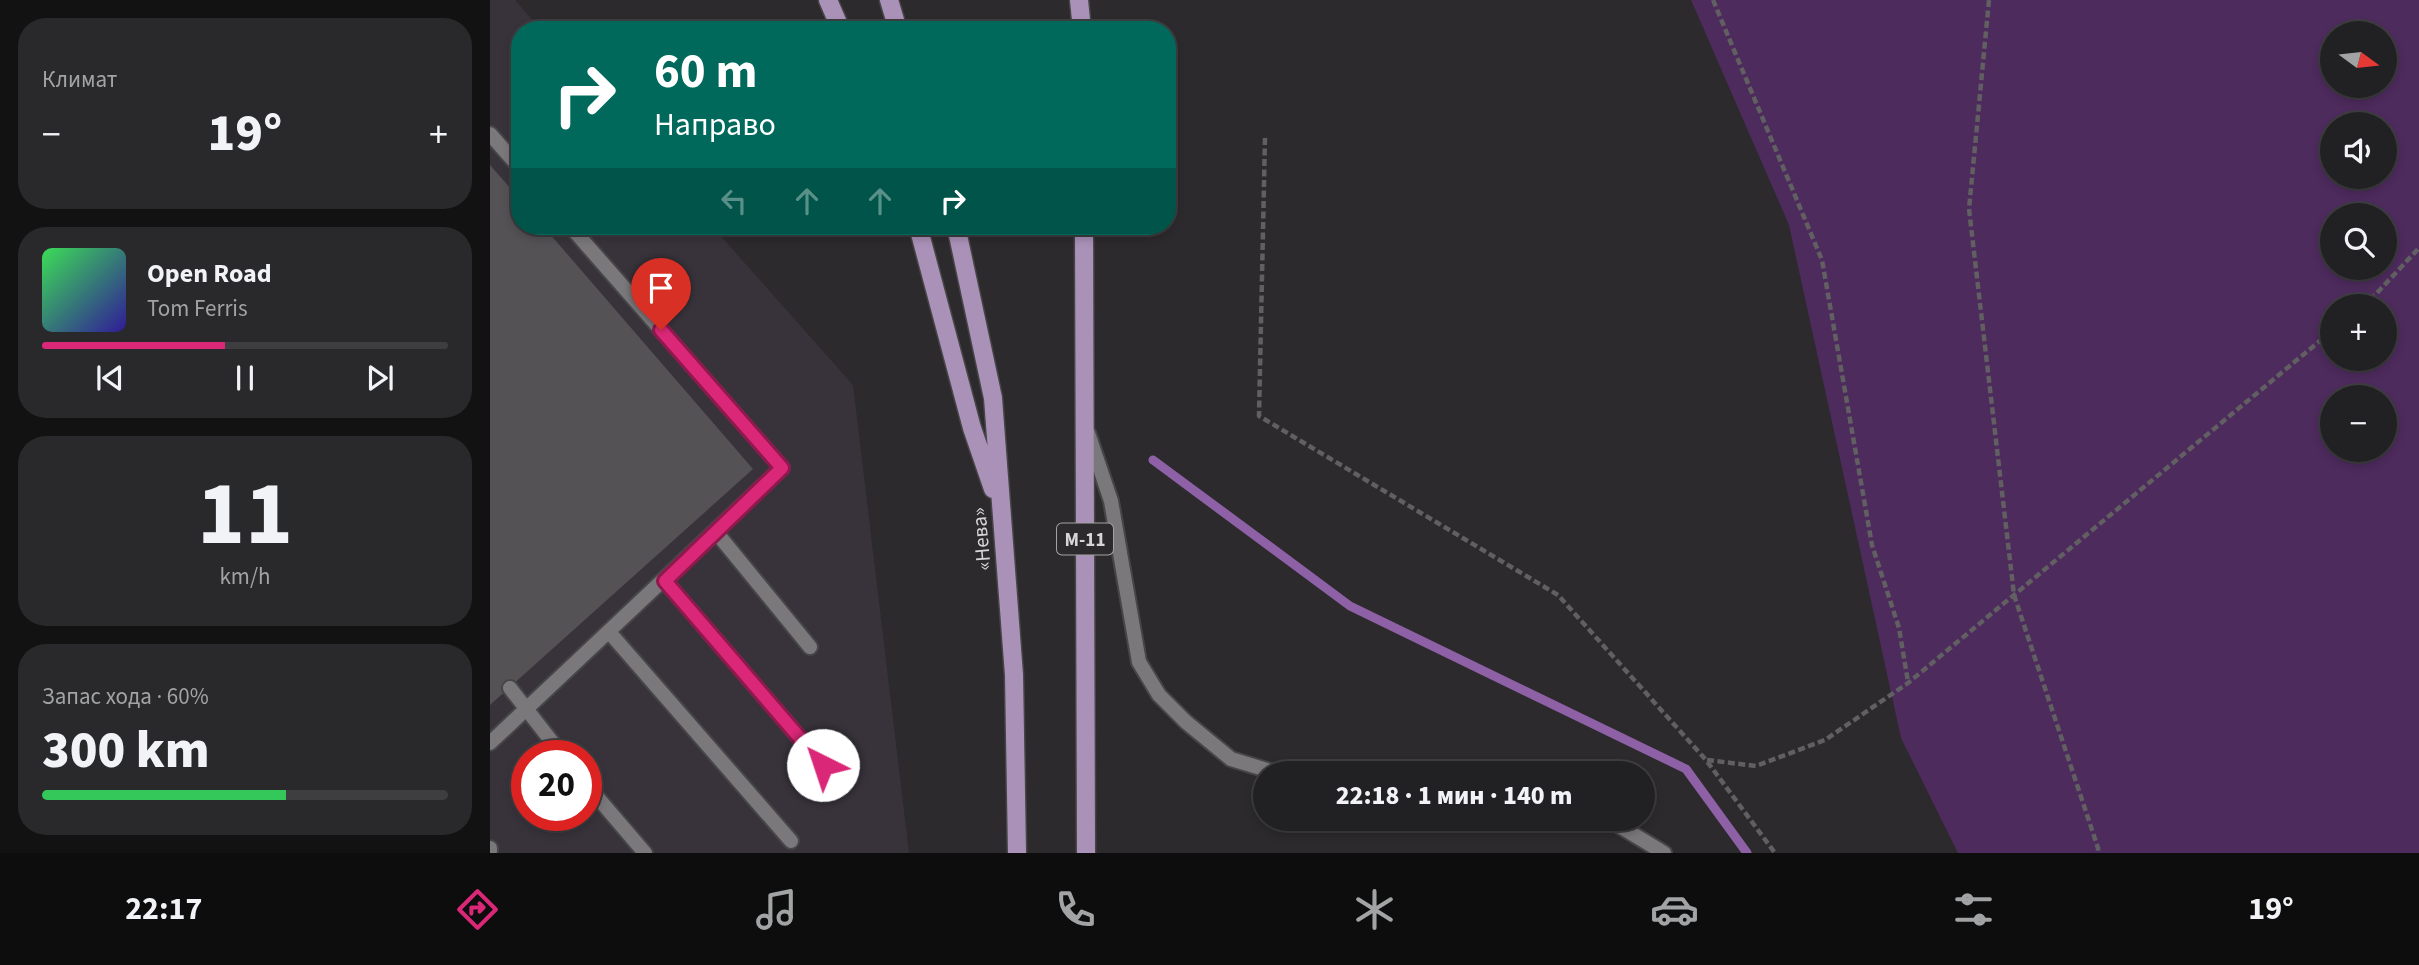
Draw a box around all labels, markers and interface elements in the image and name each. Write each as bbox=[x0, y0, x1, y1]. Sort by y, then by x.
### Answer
north arrow bbox=[2320, 21, 2398, 98]
map controls bbox=[2320, 21, 2397, 462]
text: 60 m bbox=[654, 37, 758, 107]
icon: right bbox=[539, 49, 630, 140]
text: Климат bbox=[42, 63, 117, 96]
text: 19° bbox=[208, 97, 282, 171]
text: Направо bbox=[654, 102, 776, 148]
text: − bbox=[42, 108, 61, 162]
text: + bbox=[429, 108, 448, 162]
button: sound bbox=[2320, 112, 2397, 189]
icon: left bbox=[715, 182, 753, 220]
icon: ahead bbox=[788, 182, 826, 220]
icon: ahead bbox=[861, 182, 899, 220]
icon: right bbox=[934, 182, 972, 220]
button: search bbox=[2320, 203, 2397, 280]
text: Open Road bbox=[147, 255, 272, 292]
pin bbox=[631, 258, 691, 330]
icon: arrive bbox=[642, 269, 680, 307]
text: Tom Ferris bbox=[147, 292, 248, 325]
button: + bbox=[2320, 294, 2397, 371]
icon: previous bbox=[91, 359, 129, 397]
icon: pause bbox=[226, 359, 264, 397]
icon: next bbox=[361, 359, 399, 397]
button: − bbox=[2320, 385, 2397, 462]
text: 11 bbox=[197, 450, 293, 579]
street label: «Нева» bbox=[963, 506, 999, 572]
road number: М-11 bbox=[1057, 524, 1113, 554]
text: km/h bbox=[219, 560, 271, 593]
text: Запас хода · 60% bbox=[42, 680, 209, 713]
text: 300 km bbox=[42, 714, 210, 788]
position arrow bbox=[786, 728, 860, 802]
speed limit sign: 20 bbox=[511, 740, 602, 831]
text: 22:18 · 1 мин · 140 m bbox=[1336, 777, 1572, 814]
icon: directions bbox=[453, 885, 502, 934]
icon: music bbox=[752, 885, 801, 934]
icon: phone bbox=[1051, 885, 1100, 934]
icon: climate bbox=[1350, 885, 1399, 934]
icon: car bbox=[1650, 885, 1699, 934]
icon: filters bbox=[1949, 885, 1998, 934]
text: 22:17 bbox=[125, 886, 202, 932]
text: 19° bbox=[2248, 886, 2294, 932]

